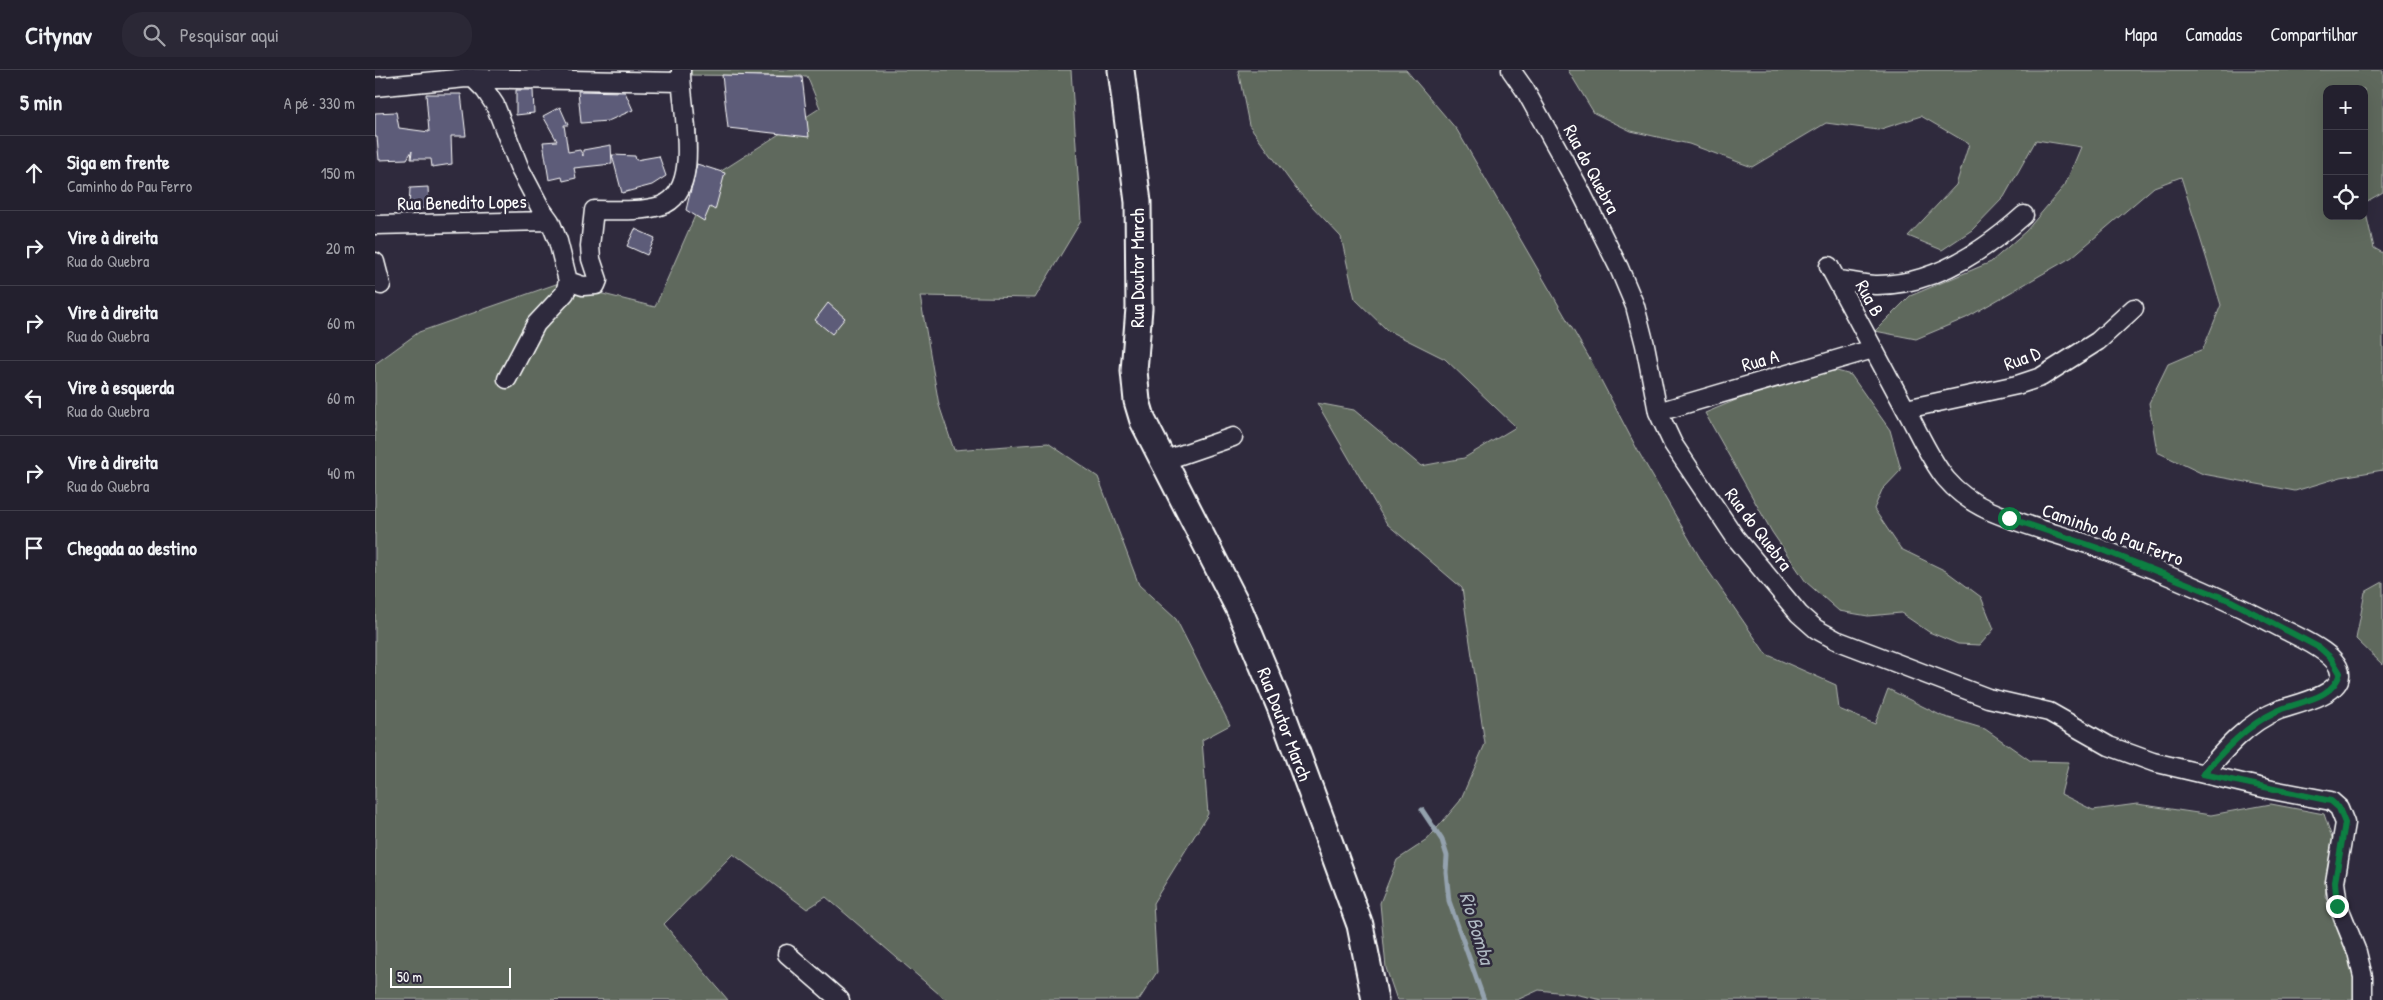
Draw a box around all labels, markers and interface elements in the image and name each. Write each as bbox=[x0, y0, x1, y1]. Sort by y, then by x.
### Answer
search box bbox=[122, 12, 472, 57]
text: Citynav bbox=[25, 19, 92, 51]
icon: search bbox=[140, 21, 168, 49]
text: Pesquisar aqui bbox=[180, 22, 279, 48]
text: Mapa bbox=[2125, 22, 2157, 47]
text: Camadas bbox=[2185, 22, 2242, 47]
text: Compartilhar bbox=[2270, 22, 2358, 47]
map controls bbox=[2323, 85, 2368, 220]
button: + bbox=[2323, 85, 2368, 130]
text: 5 min bbox=[20, 88, 62, 117]
text: A pé · 330 m bbox=[284, 92, 355, 114]
street label: Rua do Quebra bbox=[1558, 120, 1627, 219]
button: − bbox=[2323, 130, 2368, 175]
text: Siga em frente bbox=[67, 149, 170, 175]
icon: ahead bbox=[20, 159, 48, 187]
text: 150 m bbox=[321, 162, 355, 184]
text: Caminho do Pau Ferro bbox=[67, 175, 192, 197]
button: locate bbox=[2323, 175, 2368, 220]
street label: Rua Benedito Lopes bbox=[397, 188, 527, 216]
street label: Rua Doutor March bbox=[1124, 208, 1150, 328]
text: Vire à direita bbox=[67, 224, 158, 250]
icon: right bbox=[20, 234, 48, 262]
text: 20 m bbox=[326, 237, 355, 259]
text: Rua do Quebra bbox=[67, 250, 149, 272]
street label: Rua B bbox=[1850, 275, 1890, 321]
text: Vire à direita bbox=[67, 299, 158, 325]
icon: right bbox=[20, 309, 48, 337]
text: 60 m bbox=[327, 312, 355, 334]
text: Rua do Quebra bbox=[67, 325, 149, 347]
street label: Rua D bbox=[2000, 339, 2044, 377]
street label: Rua A bbox=[1738, 342, 1782, 378]
text: Vire à esquerda bbox=[67, 374, 174, 400]
icon: left bbox=[20, 384, 48, 412]
text: 60 m bbox=[327, 387, 355, 409]
text: Rua do Quebra bbox=[67, 400, 149, 422]
text: Vire à direita bbox=[67, 449, 158, 475]
icon: right bbox=[20, 459, 48, 487]
text: 40 m bbox=[327, 462, 355, 484]
text: Rua do Quebra bbox=[67, 475, 149, 497]
street label: Rua do Quebra bbox=[1719, 482, 1799, 576]
street label: Caminho do Pau Ferro bbox=[2039, 496, 2188, 572]
route start bbox=[1998, 507, 2021, 530]
icon: arrive bbox=[20, 534, 48, 562]
text: Chegada ao destino bbox=[67, 535, 197, 561]
street label: Rua Doutor March bbox=[1251, 664, 1319, 785]
water label: Rio Bomba bbox=[1454, 888, 1502, 969]
route end bbox=[2326, 895, 2349, 918]
scale bar bbox=[390, 965, 511, 988]
text: 50 m bbox=[397, 967, 422, 986]

